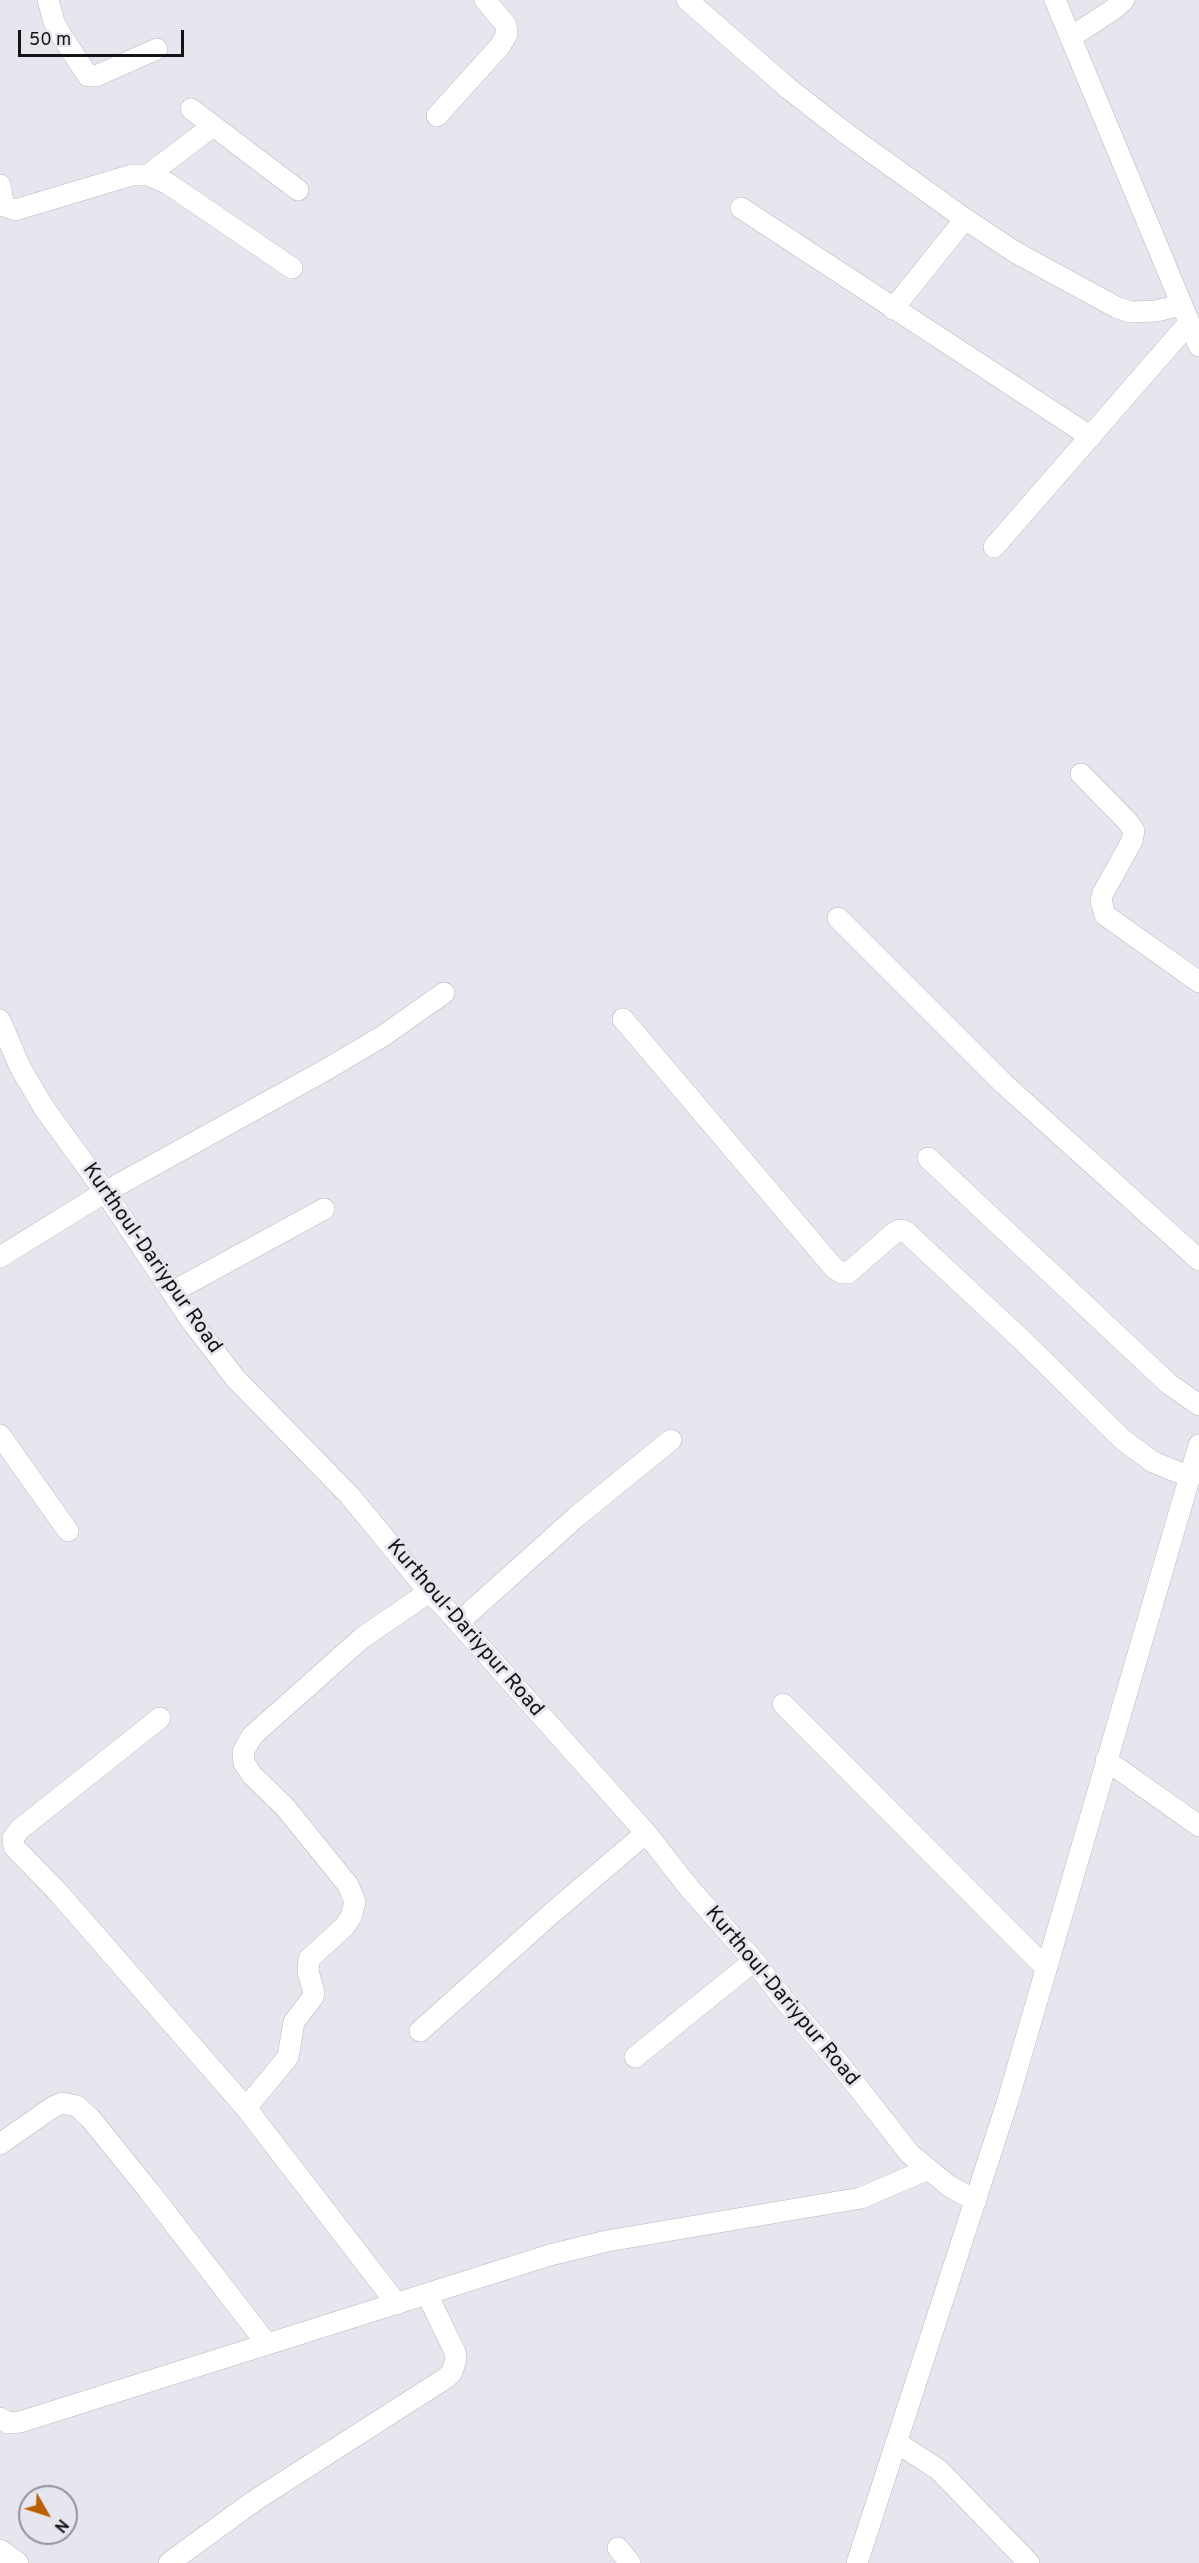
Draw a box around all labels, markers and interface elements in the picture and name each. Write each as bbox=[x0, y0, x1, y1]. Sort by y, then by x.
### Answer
scale bar bbox=[21, 18, 188, 56]
text: 50 m bbox=[29, 29, 71, 52]
street label: Kurthoul-Dariypur Road bbox=[76, 1159, 226, 1359]
street label: Kurthoul-Dariypur Road bbox=[380, 1535, 548, 1723]
street label: Kurthoul-Dariypur Road bbox=[699, 1902, 863, 2092]
north arrow bbox=[18, 2485, 78, 2545]
text: N bbox=[49, 2514, 72, 2536]

